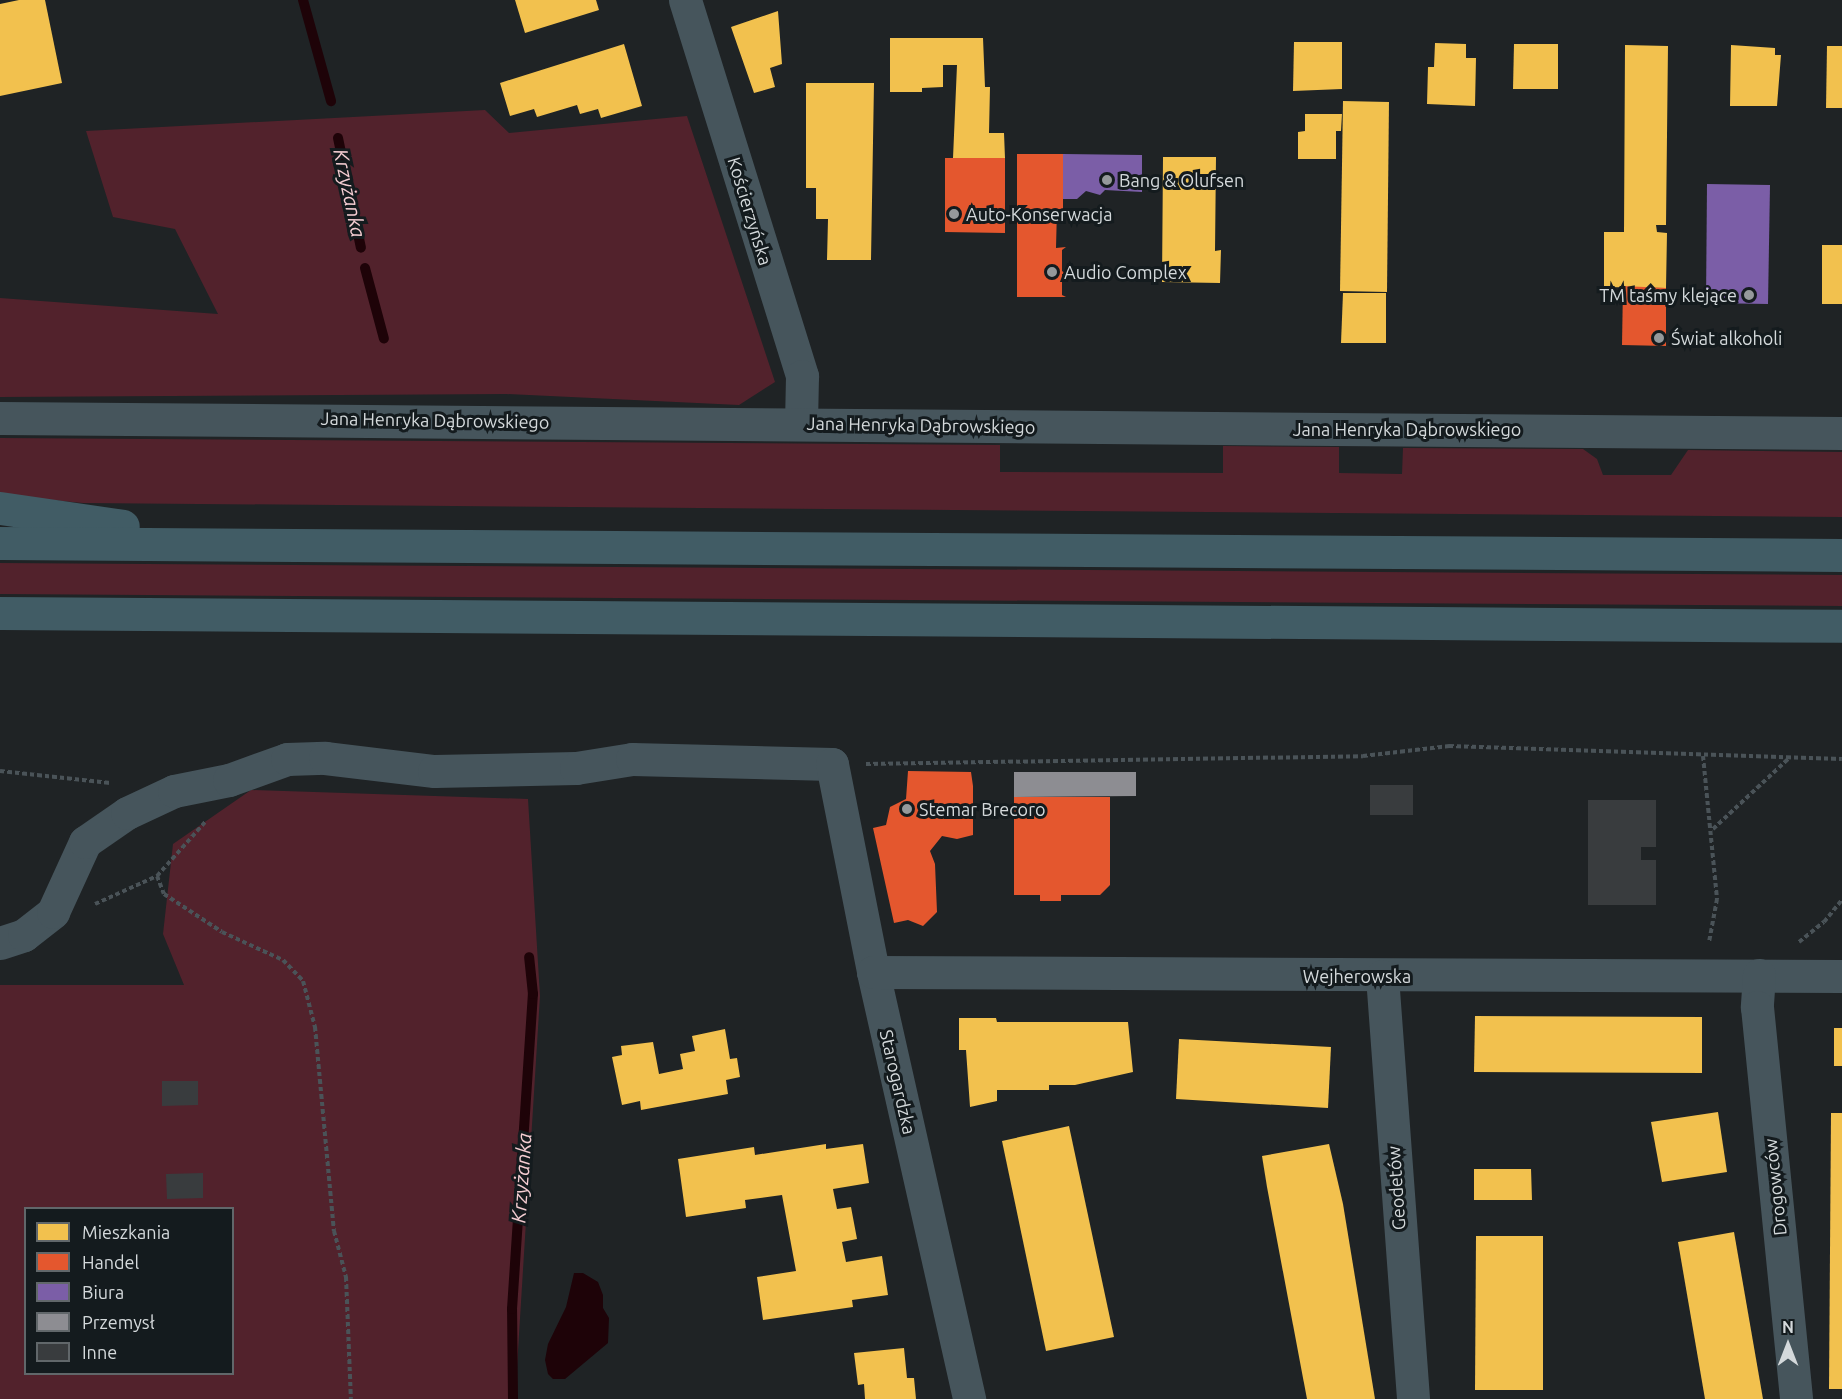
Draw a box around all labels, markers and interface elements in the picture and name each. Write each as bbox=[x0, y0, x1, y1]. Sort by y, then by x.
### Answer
water label: Krzyżanka bbox=[329, 146, 371, 240]
street label: Kościerzyńska bbox=[723, 154, 777, 268]
place label: Bang & Olufsen bbox=[1119, 169, 1244, 191]
marker: Bang & Olufsen bbox=[1100, 173, 1114, 187]
place label: Auto-Konserwacja bbox=[966, 203, 1112, 225]
marker: Auto-Konserwacja bbox=[947, 207, 961, 221]
place label: Audio Complex bbox=[1064, 261, 1187, 283]
marker: Audio Complex bbox=[1045, 265, 1059, 279]
place label: TM taśmy klejące bbox=[1599, 284, 1737, 306]
marker: TM taśmy klejące bbox=[1742, 288, 1756, 302]
place label: Świat alkoholi bbox=[1671, 327, 1782, 349]
marker: Świat alkoholi bbox=[1652, 331, 1666, 345]
street label: Jana Henryka Dąbrowskiego bbox=[320, 407, 550, 433]
street label: Jana Henryka Dąbrowskiego bbox=[806, 412, 1036, 438]
street label: Jana Henryka Dąbrowskiego bbox=[1293, 418, 1521, 440]
place label: Stemar Brecoro bbox=[919, 798, 1045, 820]
marker: Stemar Brecoro bbox=[900, 802, 914, 816]
street label: Wejherowska bbox=[1303, 965, 1411, 987]
street label: Starogardzka bbox=[875, 1028, 921, 1136]
water label: Krzyżanka bbox=[506, 1132, 536, 1224]
street label: Drogowców bbox=[1759, 1137, 1791, 1237]
street label: Geodetów bbox=[1382, 1145, 1410, 1231]
legend bbox=[24, 1207, 234, 1375]
text: Mieszkania bbox=[82, 1222, 170, 1242]
text: Handel bbox=[82, 1252, 139, 1272]
text: Biura bbox=[82, 1282, 124, 1302]
text: Przemysł bbox=[82, 1312, 155, 1332]
north arrow bbox=[1758, 1315, 1818, 1375]
text: N bbox=[1782, 1318, 1794, 1336]
text: Inne bbox=[82, 1342, 117, 1362]

